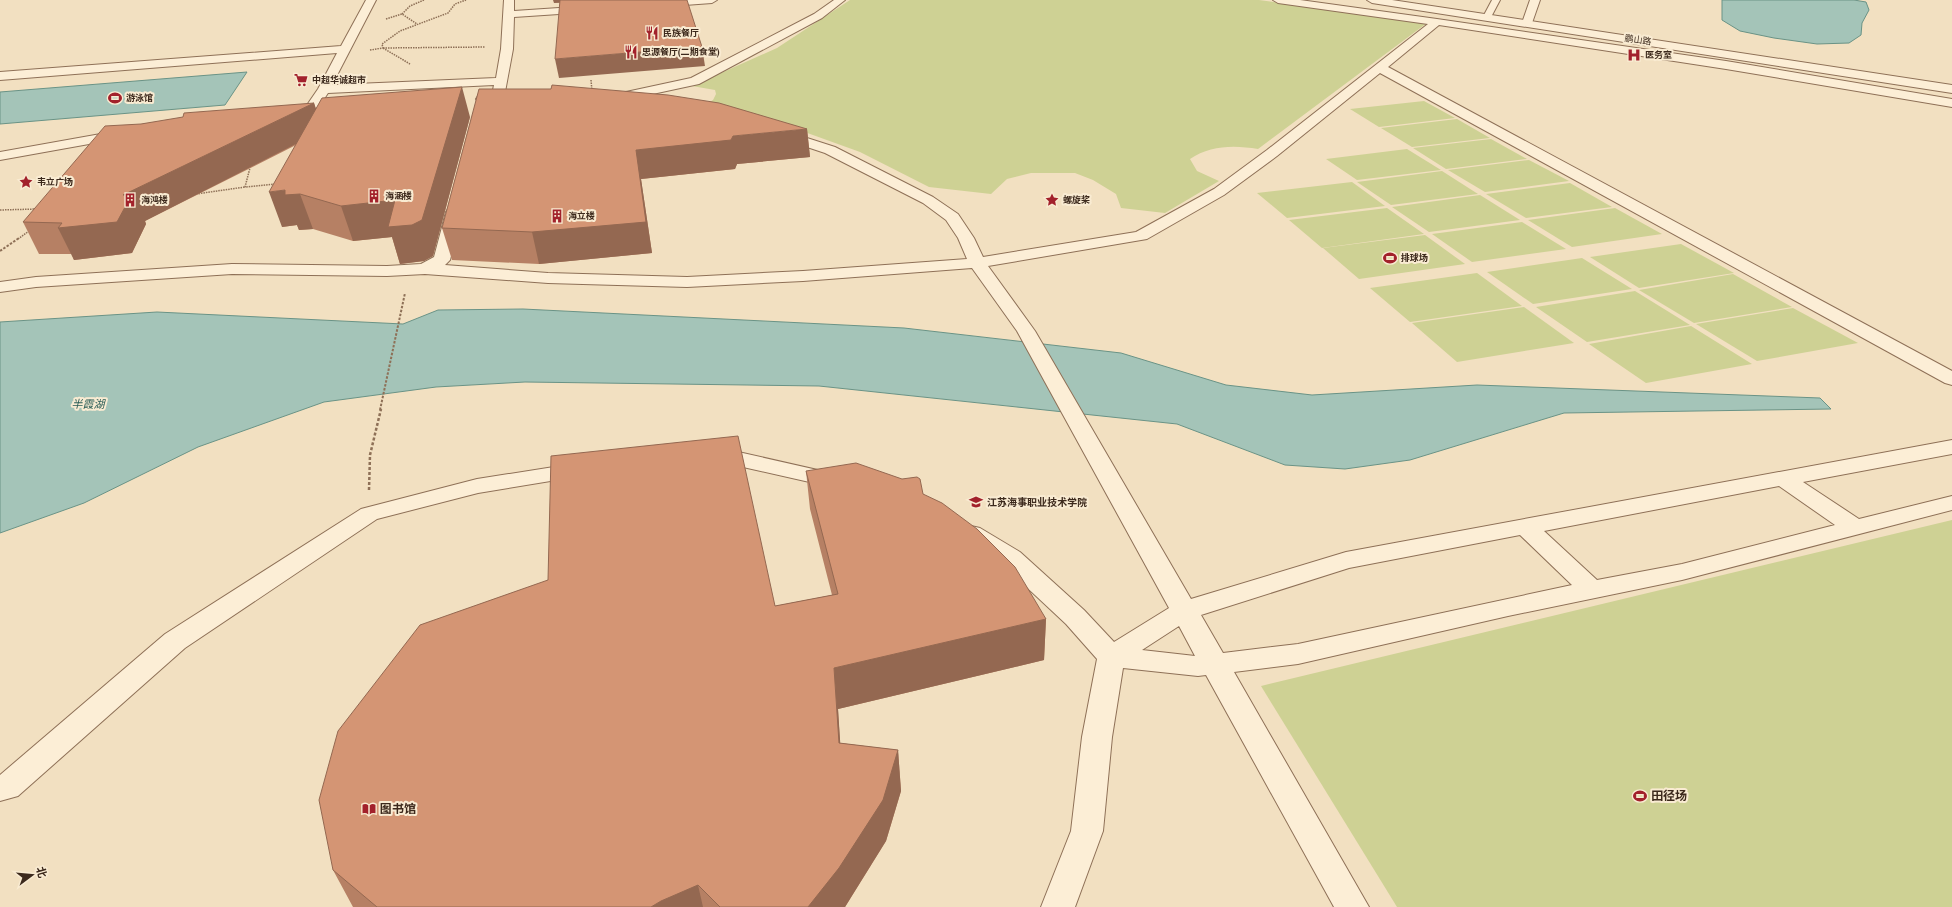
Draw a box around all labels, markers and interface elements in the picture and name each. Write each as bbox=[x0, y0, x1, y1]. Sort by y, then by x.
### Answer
restaurant icon: 民族餐厅 bbox=[644, 25, 660, 41]
place label: 民族餐厅 bbox=[663, 27, 699, 38]
street label: 鹏山路 bbox=[1624, 32, 1652, 47]
restaurant icon: 思源餐厅(二期食堂) bbox=[623, 44, 639, 60]
place label: 思源餐厅(二期食堂) bbox=[642, 46, 720, 58]
hospital icon: 医务室 bbox=[1626, 47, 1642, 63]
place label: 医务室 bbox=[1645, 49, 1672, 60]
supermarket icon: 中超华诚超市 bbox=[293, 72, 309, 88]
place label: 中超华诚超市 bbox=[312, 74, 366, 85]
sports icon: 游泳馆 bbox=[107, 90, 123, 106]
place label: 游泳馆 bbox=[126, 92, 153, 103]
place icon: 韦立广场 bbox=[18, 174, 34, 190]
place label: 韦立广场 bbox=[37, 176, 73, 187]
building icon: 海涵楼 bbox=[366, 188, 382, 204]
place label: 海涵楼 bbox=[385, 190, 412, 201]
building icon: 海鸿楼 bbox=[122, 192, 138, 208]
place icon: 螺旋桨 bbox=[1044, 192, 1060, 208]
place label: 海鸿楼 bbox=[141, 194, 168, 205]
place label: 螺旋桨 bbox=[1063, 194, 1090, 205]
building icon: 海立楼 bbox=[549, 208, 565, 224]
place label: 海立楼 bbox=[568, 210, 595, 221]
sports icon: 排球场 bbox=[1382, 250, 1398, 266]
place label: 排球场 bbox=[1401, 252, 1428, 263]
water label: 半霞湖 bbox=[72, 397, 106, 411]
school or university icon: 江苏海事职业技术学院 bbox=[968, 494, 984, 510]
place label: 江苏海事职业技术学院 bbox=[987, 496, 1087, 509]
sports icon: 田径场 bbox=[1632, 788, 1648, 804]
place label: 田径场 bbox=[1651, 788, 1687, 803]
library icon: 图书馆 bbox=[361, 801, 377, 817]
place label: 图书馆 bbox=[380, 801, 416, 816]
north arrow bbox=[12, 855, 52, 895]
text: 北 bbox=[33, 865, 50, 879]

